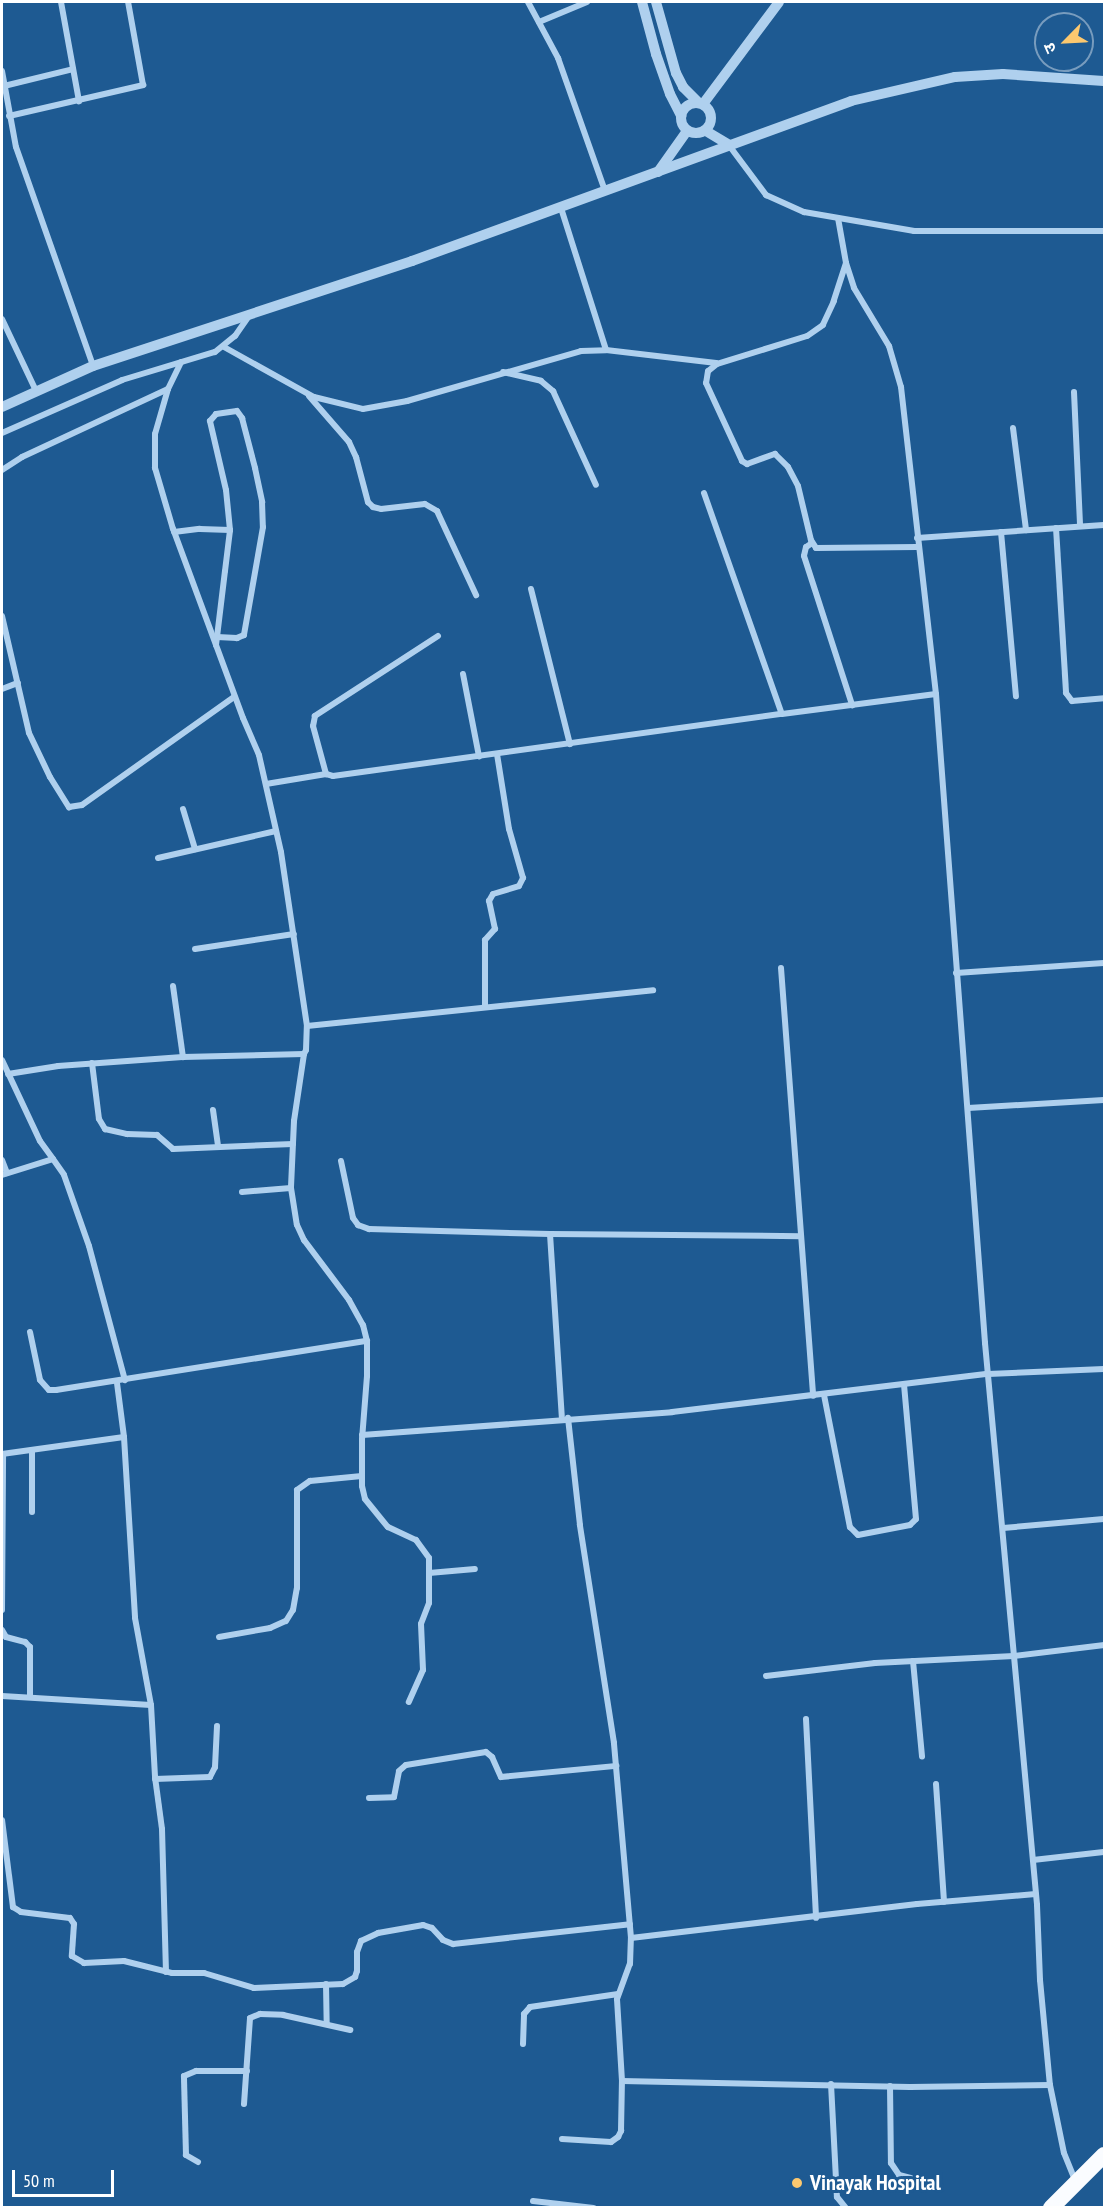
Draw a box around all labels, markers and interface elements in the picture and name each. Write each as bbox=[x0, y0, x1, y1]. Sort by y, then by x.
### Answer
north arrow bbox=[1034, 12, 1094, 72]
text: उ bbox=[1038, 40, 1060, 57]
scale bar bbox=[15, 2158, 117, 2196]
text: 50 m bbox=[23, 2169, 55, 2192]
place label: Vinayak Hospital bbox=[810, 2170, 941, 2196]
marker: Vinayak Hospital bbox=[788, 2174, 806, 2192]

